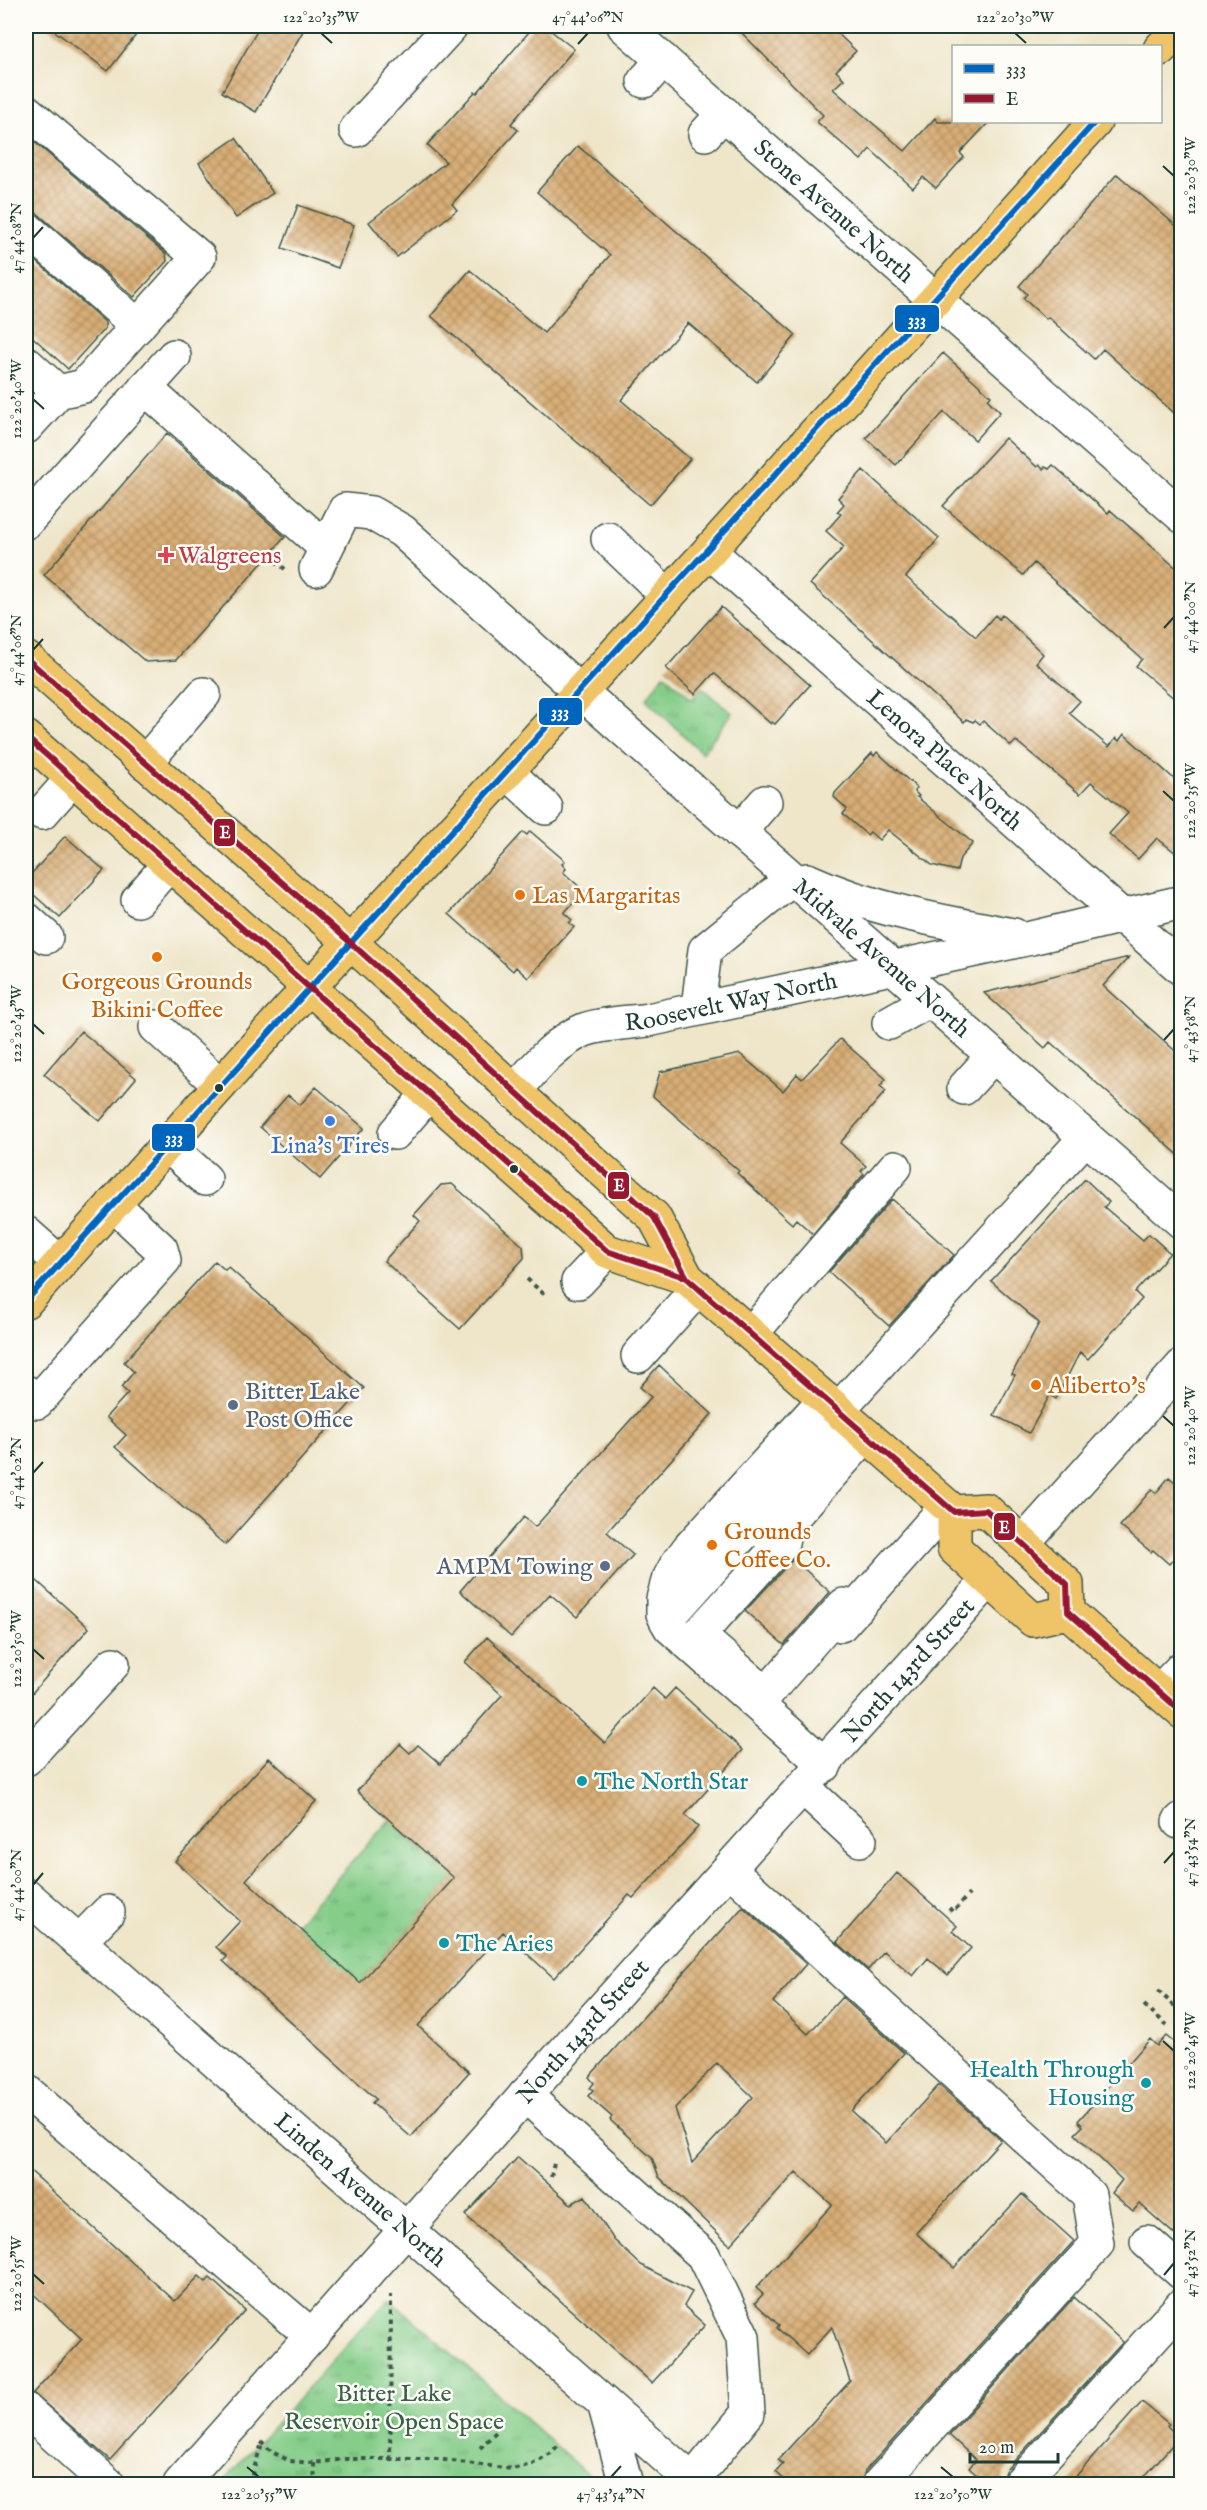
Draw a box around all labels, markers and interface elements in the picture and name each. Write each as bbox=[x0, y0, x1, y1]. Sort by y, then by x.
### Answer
text: 122°20'35"W bbox=[283, 8, 360, 27]
text: 47°44'06"N bbox=[552, 8, 624, 27]
text: 122°20'30"W bbox=[976, 8, 1055, 27]
legend bbox=[952, 45, 1162, 123]
text: 333 bbox=[1006, 59, 1026, 82]
text: E bbox=[1006, 89, 1018, 112]
street label: Stone Avenue North bbox=[747, 133, 920, 291]
text: 122°20'30"W bbox=[1181, 136, 1200, 215]
text: 47°44'08"N bbox=[7, 202, 26, 274]
line badge: 333 bbox=[894, 304, 940, 333]
text: 333 bbox=[908, 311, 926, 331]
text: 122°20'40"W bbox=[7, 359, 26, 439]
place label: Walgreens bbox=[178, 541, 281, 572]
marker: Walgreens bbox=[159, 548, 173, 562]
text: 47°44'00"N bbox=[1181, 581, 1200, 653]
text: 47°44'06"N bbox=[7, 614, 26, 686]
street label: Lenora Place North bbox=[859, 683, 1029, 838]
line badge: 333 bbox=[538, 697, 583, 726]
text: 333 bbox=[551, 703, 569, 723]
text: 122°20'35"W bbox=[1181, 762, 1200, 839]
line badge: E bbox=[213, 818, 236, 847]
text: E bbox=[219, 824, 231, 844]
street label: Midvale Avenue North bbox=[786, 872, 977, 1045]
place label: Las Margaritas bbox=[532, 881, 680, 912]
marker: Las Margaritas bbox=[513, 888, 527, 902]
marker: Gorgeous Grounds Bikini Coffee bbox=[150, 950, 164, 964]
street label: Roosevelt Way North bbox=[623, 966, 840, 1040]
place label: Gorgeous Grounds Bikini Coffee bbox=[62, 967, 252, 1026]
text: 122°20'45"W bbox=[7, 985, 26, 1063]
text: 47°43'58"N bbox=[1181, 995, 1200, 1063]
unlabelled marker bbox=[213, 1082, 225, 1094]
marker: Lina's Tires bbox=[323, 1114, 337, 1128]
line badge: 333 bbox=[151, 1123, 196, 1152]
text: 333 bbox=[165, 1129, 183, 1149]
place label: Lina's Tires bbox=[271, 1131, 389, 1162]
unlabelled marker bbox=[508, 1163, 520, 1175]
line badge: E bbox=[607, 1171, 630, 1200]
text: E bbox=[613, 1177, 625, 1197]
place label: Aliberto's bbox=[1047, 1371, 1146, 1402]
place label: Bitter Lake Post Office bbox=[245, 1377, 360, 1436]
marker: Aliberto's bbox=[1029, 1378, 1043, 1392]
text: 122°20'40"W bbox=[1181, 1386, 1200, 1466]
marker: Bitter Lake Post Office bbox=[226, 1398, 240, 1412]
text: 47°44'02"N bbox=[7, 1437, 26, 1509]
line badge: E bbox=[993, 1512, 1016, 1541]
place label: Grounds Coffee Co. bbox=[724, 1517, 831, 1576]
text: E bbox=[998, 1519, 1010, 1539]
marker: Grounds Coffee Co. bbox=[705, 1538, 719, 1552]
place label: AMPM Towing bbox=[436, 1552, 594, 1583]
marker: AMPM Towing bbox=[598, 1559, 612, 1573]
street label: North 143rd Street bbox=[836, 1592, 982, 1750]
text: 122°20'50"W bbox=[7, 1610, 26, 1688]
place label: The North Star bbox=[594, 1767, 748, 1798]
marker: The North Star bbox=[575, 1774, 589, 1788]
text: 47°43'54"N bbox=[1181, 1818, 1200, 1886]
text: 47°44'00"N bbox=[7, 1849, 26, 1921]
place label: The Aries bbox=[456, 1929, 553, 1960]
marker: The Aries bbox=[437, 1936, 451, 1950]
street label: North 143rd Street bbox=[511, 1953, 657, 2111]
text: 122°20'45"W bbox=[1181, 2012, 1200, 2090]
place label: Health Through Housing bbox=[969, 2055, 1135, 2114]
marker: Health Through Housing bbox=[1139, 2076, 1153, 2090]
street label: Linden Avenue North bbox=[267, 2106, 453, 2275]
text: 47°43'52"N bbox=[1181, 2229, 1200, 2297]
text: 122°20'55"W bbox=[7, 2236, 26, 2312]
park label: Bitter Lake Reservoir Open Space bbox=[284, 2379, 504, 2438]
scale bar bbox=[970, 2426, 1058, 2464]
text: 20 m bbox=[979, 2437, 1014, 2460]
text: 122°20'55"W bbox=[221, 2485, 297, 2504]
text: 47°43'54"N bbox=[577, 2485, 645, 2504]
text: 122°20'50"W bbox=[914, 2485, 992, 2504]

